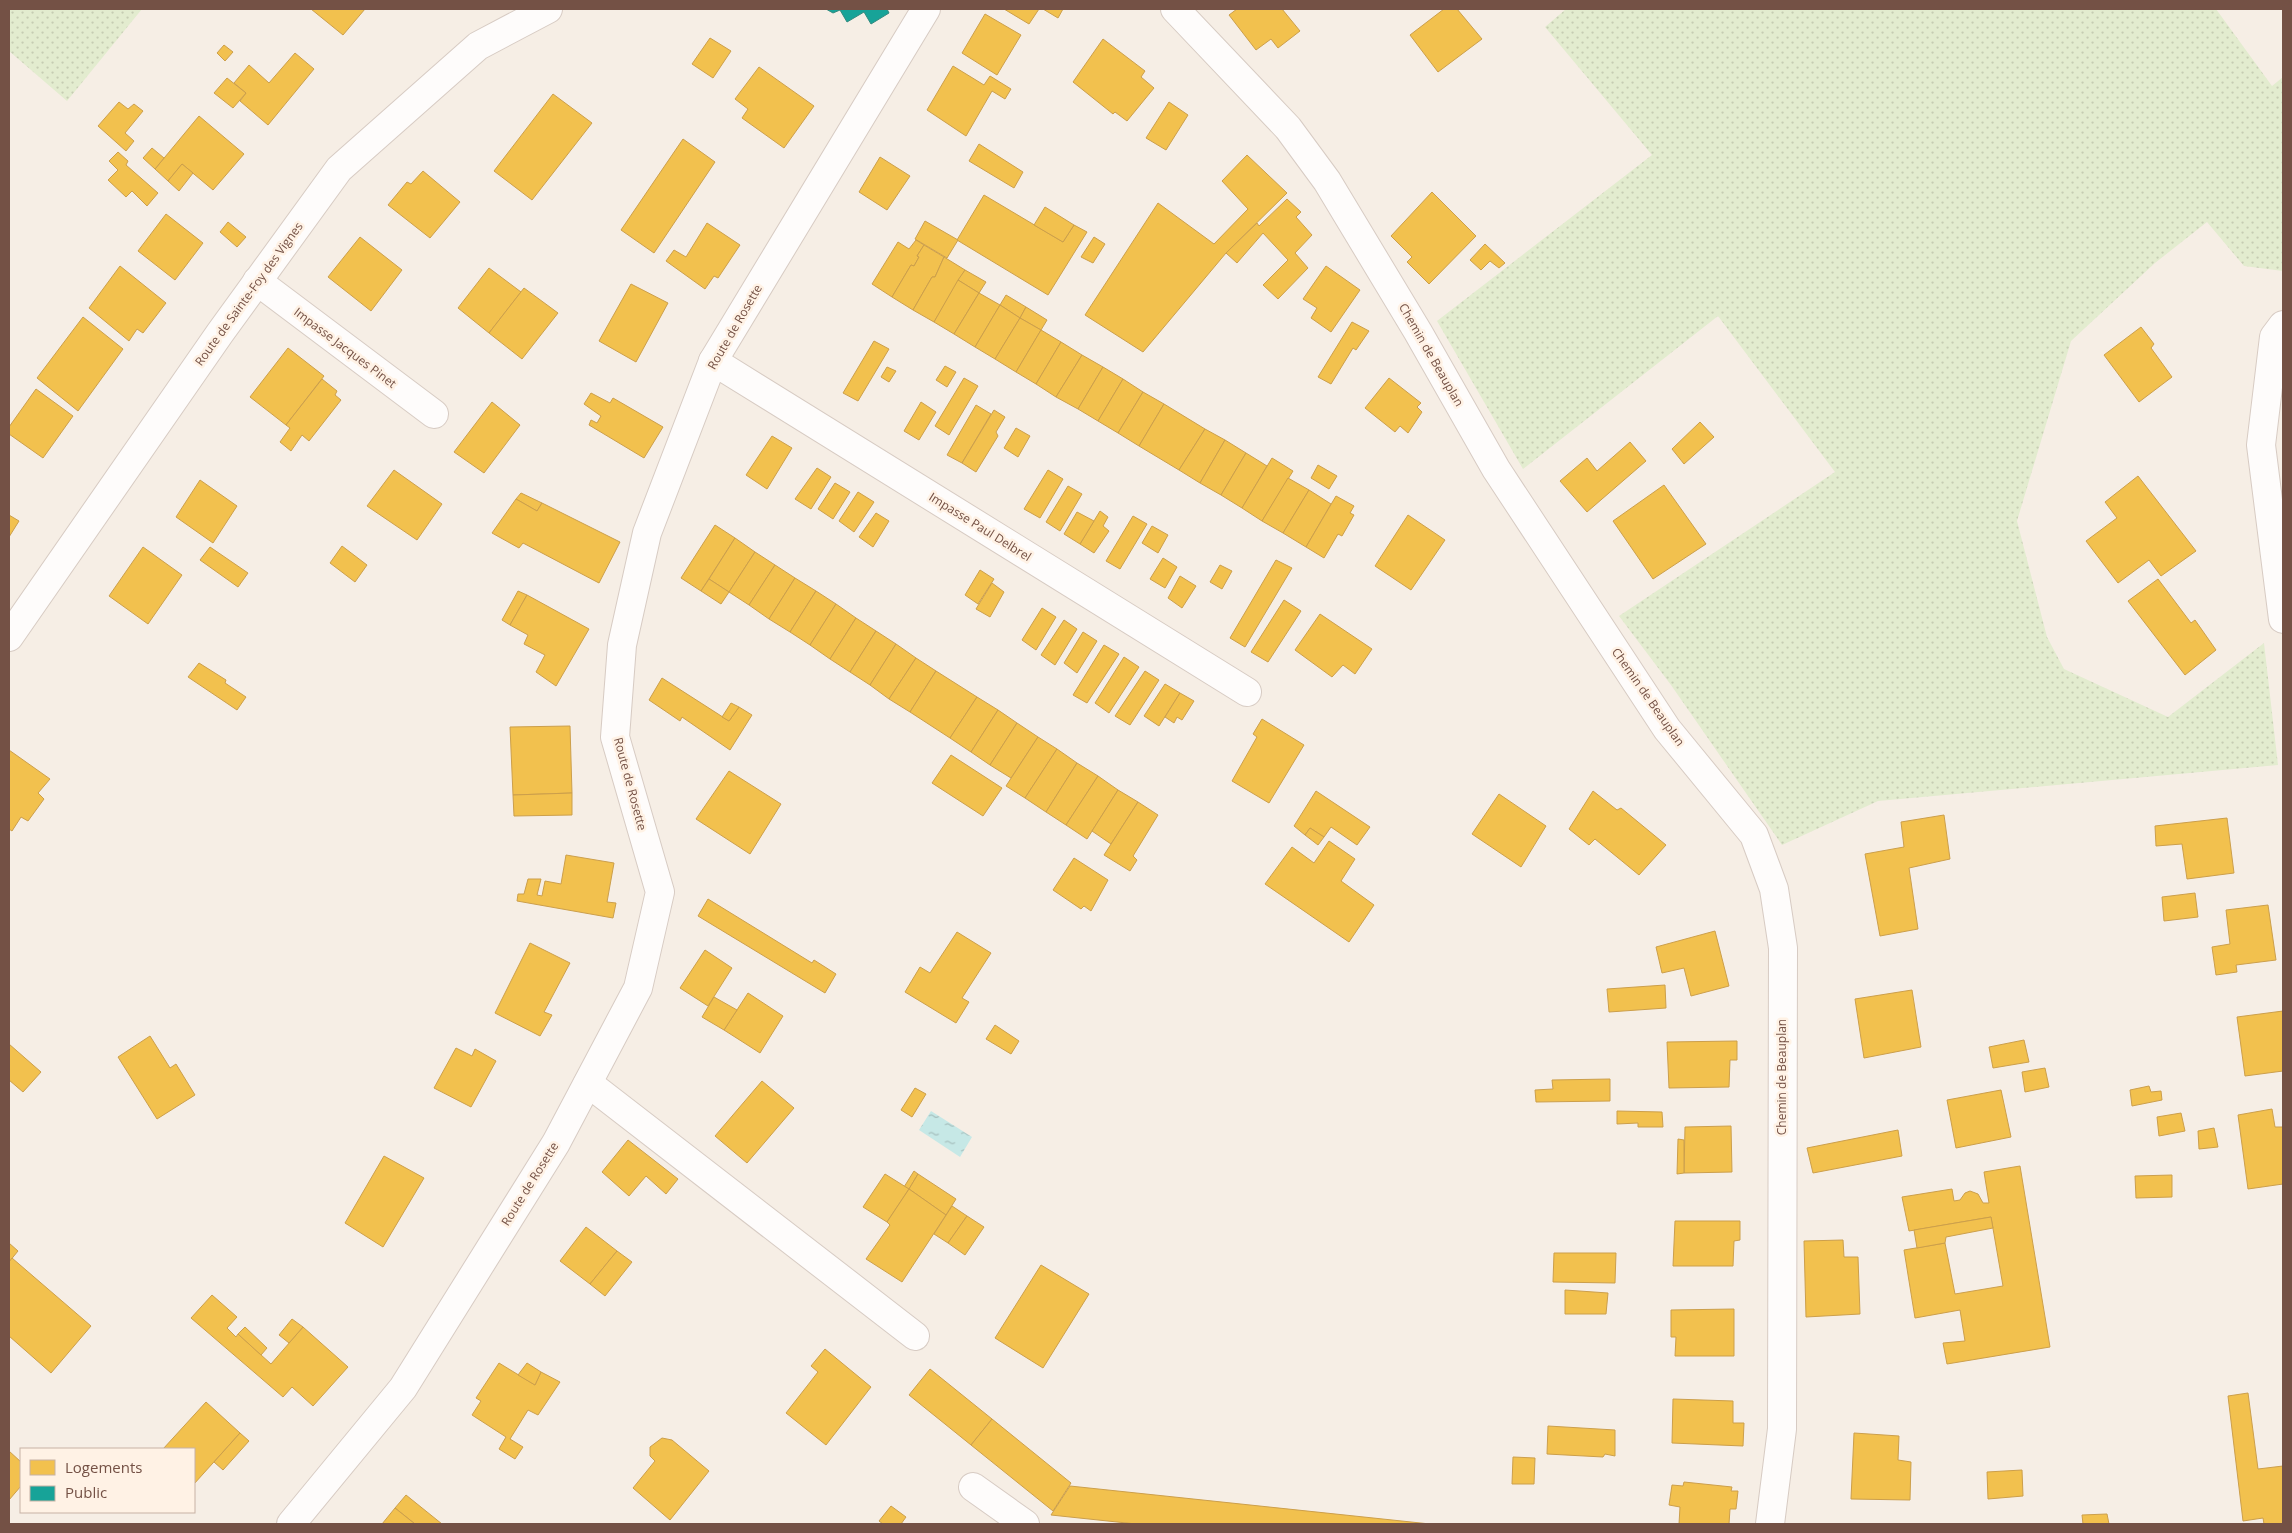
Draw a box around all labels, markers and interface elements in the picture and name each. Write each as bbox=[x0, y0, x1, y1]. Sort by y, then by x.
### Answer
street label: Route de Sainte-Foy des Vignes bbox=[191, 218, 307, 369]
street label: Route de Rosette bbox=[703, 281, 766, 372]
street label: Chemin de Beauplan bbox=[1395, 300, 1468, 409]
street label: Impasse Jacques Pinet bbox=[291, 303, 400, 392]
street label: Impasse Paul Delbrel bbox=[926, 488, 1035, 565]
street label: Chemin de Beauplan bbox=[1608, 644, 1689, 749]
street label: Route de Rosette bbox=[610, 735, 651, 833]
street label: Chemin de Beauplan bbox=[1773, 1019, 1790, 1135]
street label: Route de Rosette bbox=[497, 1138, 562, 1229]
legend bbox=[20, 1448, 195, 1513]
text: Logements bbox=[65, 1457, 142, 1477]
text: Public bbox=[65, 1482, 107, 1502]

